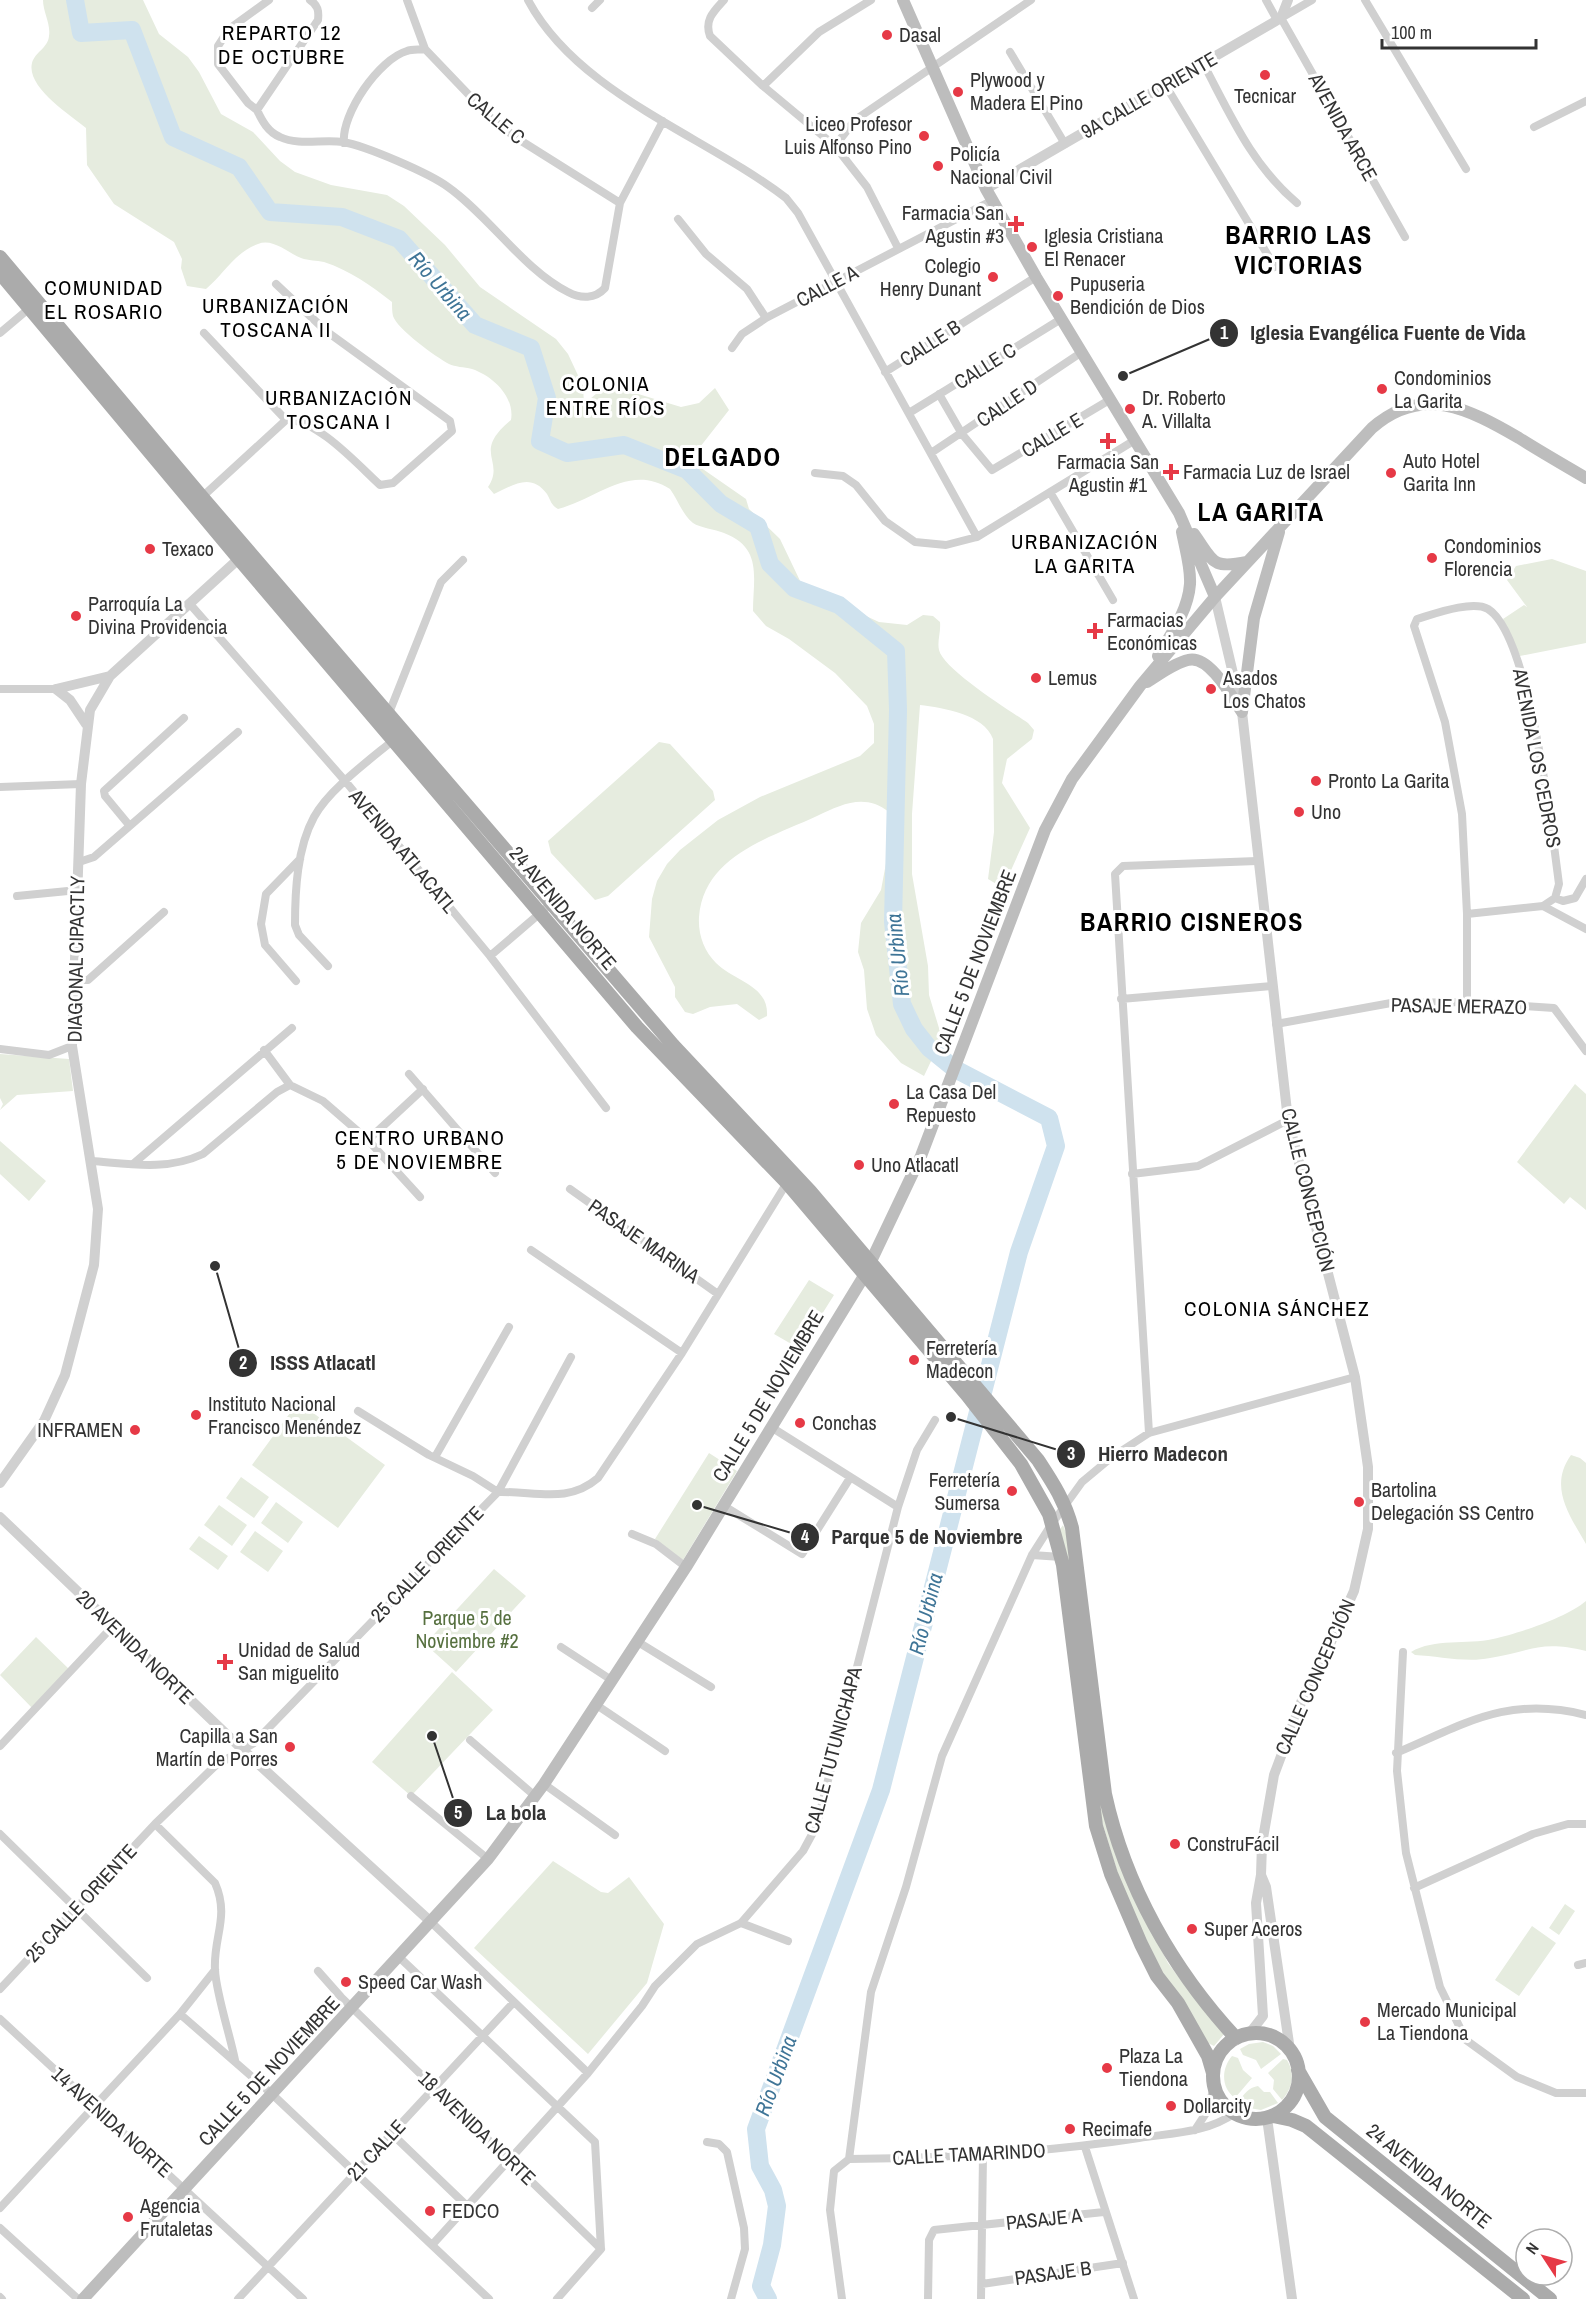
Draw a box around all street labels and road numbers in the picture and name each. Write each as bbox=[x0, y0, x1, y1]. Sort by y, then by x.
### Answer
street label: 9A CALLE ORIENTE bbox=[1076, 45, 1222, 145]
street label: AVENIDA ARCE bbox=[1302, 67, 1384, 185]
street label: CALLE C bbox=[461, 85, 531, 150]
street label: CALLE A bbox=[791, 258, 863, 313]
street label: CALLE B bbox=[894, 313, 965, 372]
street label: CALLE C bbox=[949, 336, 1021, 395]
street label: CALLE D bbox=[971, 372, 1043, 433]
street label: CALLE E bbox=[1016, 406, 1088, 464]
street label: AVENIDA LOS CEDROS bbox=[1507, 665, 1568, 850]
street label: AVENIDA ATLACATL bbox=[343, 782, 463, 918]
street label: 24 AVENIDA NORTE bbox=[504, 840, 623, 975]
street label: CALLE 5 DE NOVIEMBRE bbox=[927, 866, 1022, 1058]
street label: DIAGONAL CIPACTLY bbox=[61, 875, 90, 1042]
street label: PASAJE MERAZO bbox=[1391, 991, 1527, 1020]
street label: CALLE CONCEPCIÓN bbox=[1275, 1105, 1342, 1274]
street label: PASAJE MARINA bbox=[583, 1192, 705, 1289]
street label: CALLE 5 DE NOVIEMBRE bbox=[706, 1305, 830, 1487]
street label: 25 CALLE ORIENTE bbox=[364, 1500, 489, 1628]
street label: 20 AVENIDA NORTE bbox=[71, 1584, 200, 1710]
street label: CALLE CONCEPCIÓN bbox=[1268, 1595, 1361, 1759]
street label: CALLE TUTUNICHAPA bbox=[797, 1663, 868, 1836]
street label: 25 CALLE ORIENTE bbox=[19, 1838, 142, 1968]
street label: CALLE 5 DE NOVIEMBRE bbox=[192, 1990, 345, 2152]
street label: 14 AVENIDA NORTE bbox=[46, 2060, 178, 2183]
street label: 18 AVENIDA NORTE bbox=[413, 2065, 542, 2191]
street label: 21 CALLE bbox=[340, 2113, 411, 2186]
street label: 24 AVENIDA NORTE bbox=[1361, 2117, 1497, 2234]
street label: CALLE TAMARINDO bbox=[892, 2136, 1046, 2171]
street label: PASAJE A bbox=[1005, 2201, 1083, 2236]
street label: PASAJE B bbox=[1013, 2254, 1093, 2291]

